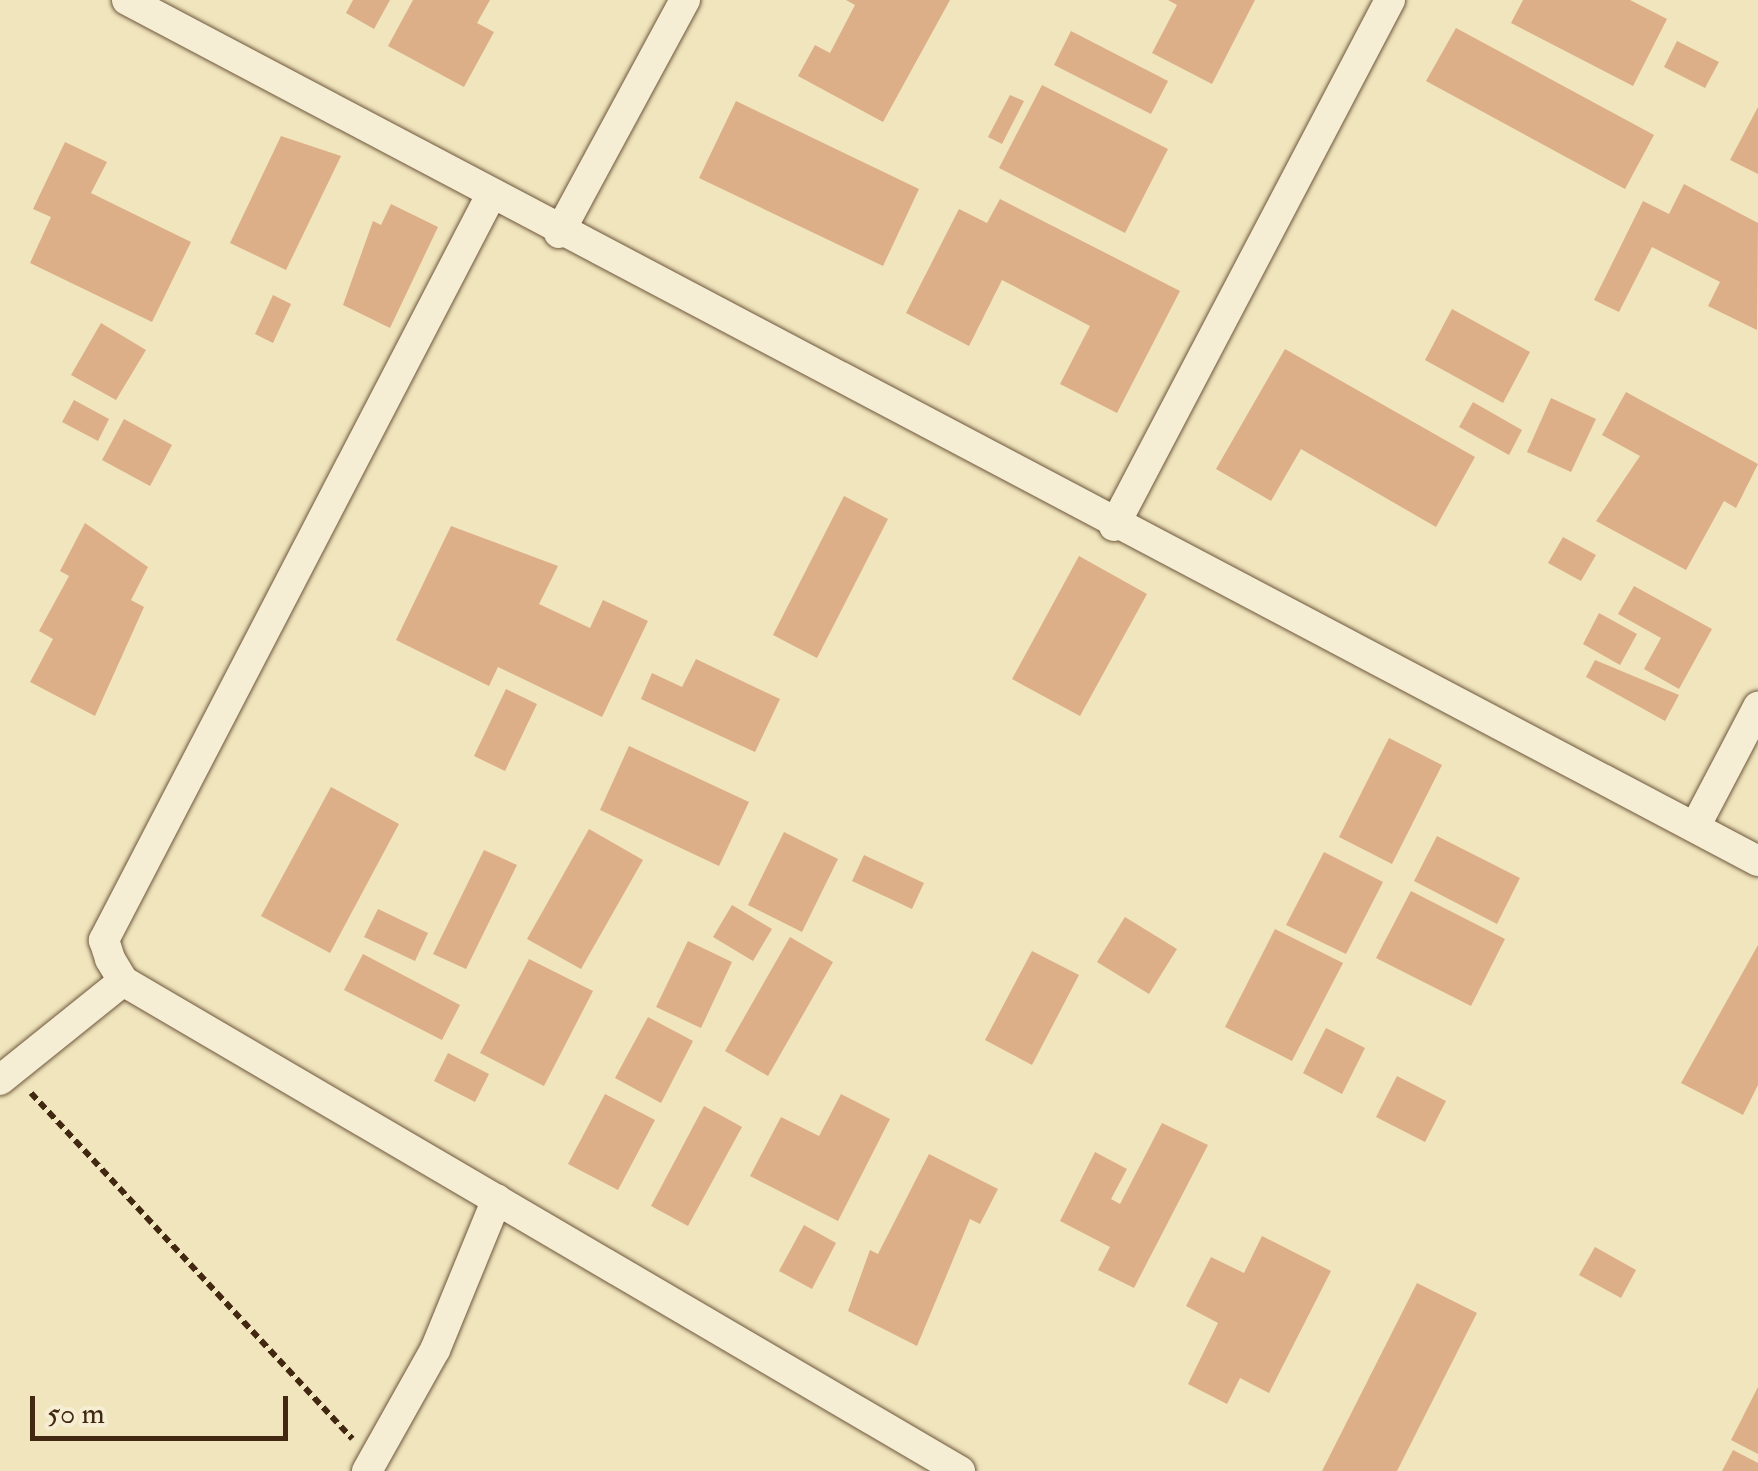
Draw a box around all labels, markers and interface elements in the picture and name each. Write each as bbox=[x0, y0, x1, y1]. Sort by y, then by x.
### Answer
scale bar bbox=[35, 1376, 292, 1438]
text: 50 m bbox=[47, 1395, 105, 1432]

